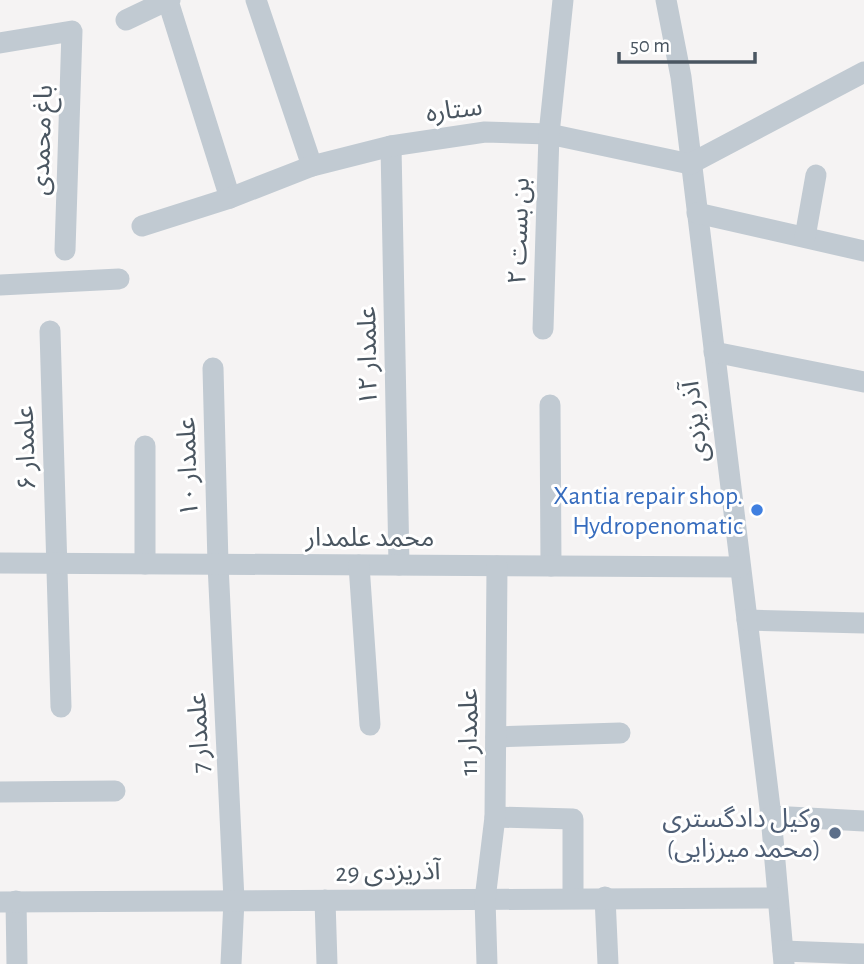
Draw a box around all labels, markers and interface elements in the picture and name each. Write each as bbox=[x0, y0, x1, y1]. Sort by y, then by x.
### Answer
scale bar bbox=[619, 21, 756, 65]
text: 50 m bbox=[630, 35, 670, 56]
street label: باغ محمدی bbox=[27, 84, 62, 196]
street label: ستاره bbox=[424, 94, 484, 127]
street label: بن بست ۲ bbox=[504, 177, 535, 285]
street label: علمدار ۱۲ bbox=[354, 306, 383, 406]
street label: آذر یزدی bbox=[676, 378, 714, 464]
street label: علمدار ۶ bbox=[12, 405, 41, 491]
street label: علمدار ۱۰ bbox=[173, 417, 204, 517]
place label: Xantia repair shop. Hydropenomatic bbox=[553, 483, 743, 539]
marker: Xantia repair shop. Hydropenomatic bbox=[749, 502, 765, 518]
street label: محمد علمدار bbox=[305, 525, 434, 552]
street label: علمدار 11 bbox=[456, 688, 483, 776]
street label: علمدار 7 bbox=[184, 692, 215, 774]
place label: وکیل دادگستری (محمد میرزایی) bbox=[662, 805, 821, 863]
marker: وکیل دادگستری (محمد میرزایی) bbox=[827, 825, 843, 841]
street label: آذریزدی 29 bbox=[335, 857, 442, 887]

